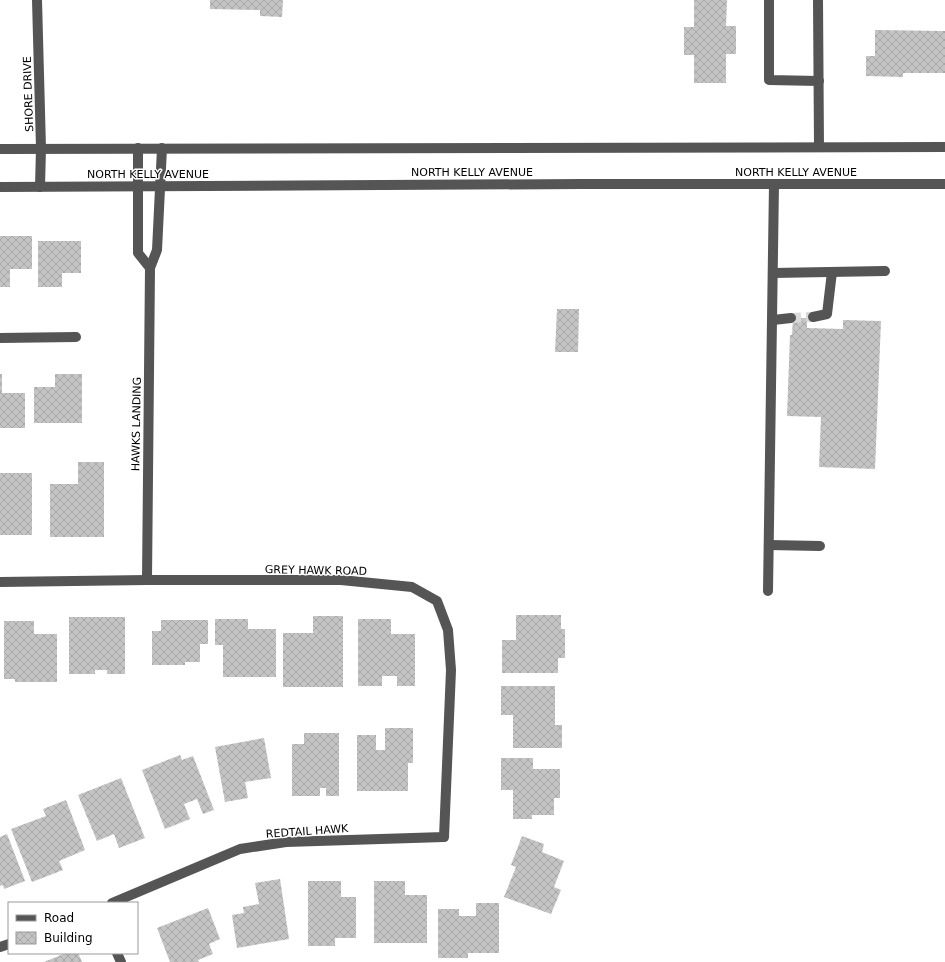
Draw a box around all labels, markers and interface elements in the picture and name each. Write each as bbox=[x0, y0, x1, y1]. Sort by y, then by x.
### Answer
street label: SHORE DRIVE bbox=[21, 56, 36, 132]
street label: NORTH KELLY AVENUE bbox=[411, 166, 533, 179]
street label: NORTH KELLY AVENUE bbox=[735, 166, 857, 179]
street label: NORTH KELLY AVENUE bbox=[87, 168, 209, 181]
street label: HAWKS LANDING bbox=[129, 377, 144, 471]
street label: GREY HAWK ROAD bbox=[265, 563, 367, 578]
street label: REDTAIL HAWK bbox=[265, 822, 349, 841]
legend bbox=[8, 902, 138, 954]
text: Road bbox=[44, 911, 74, 925]
text: Building bbox=[44, 931, 93, 945]

